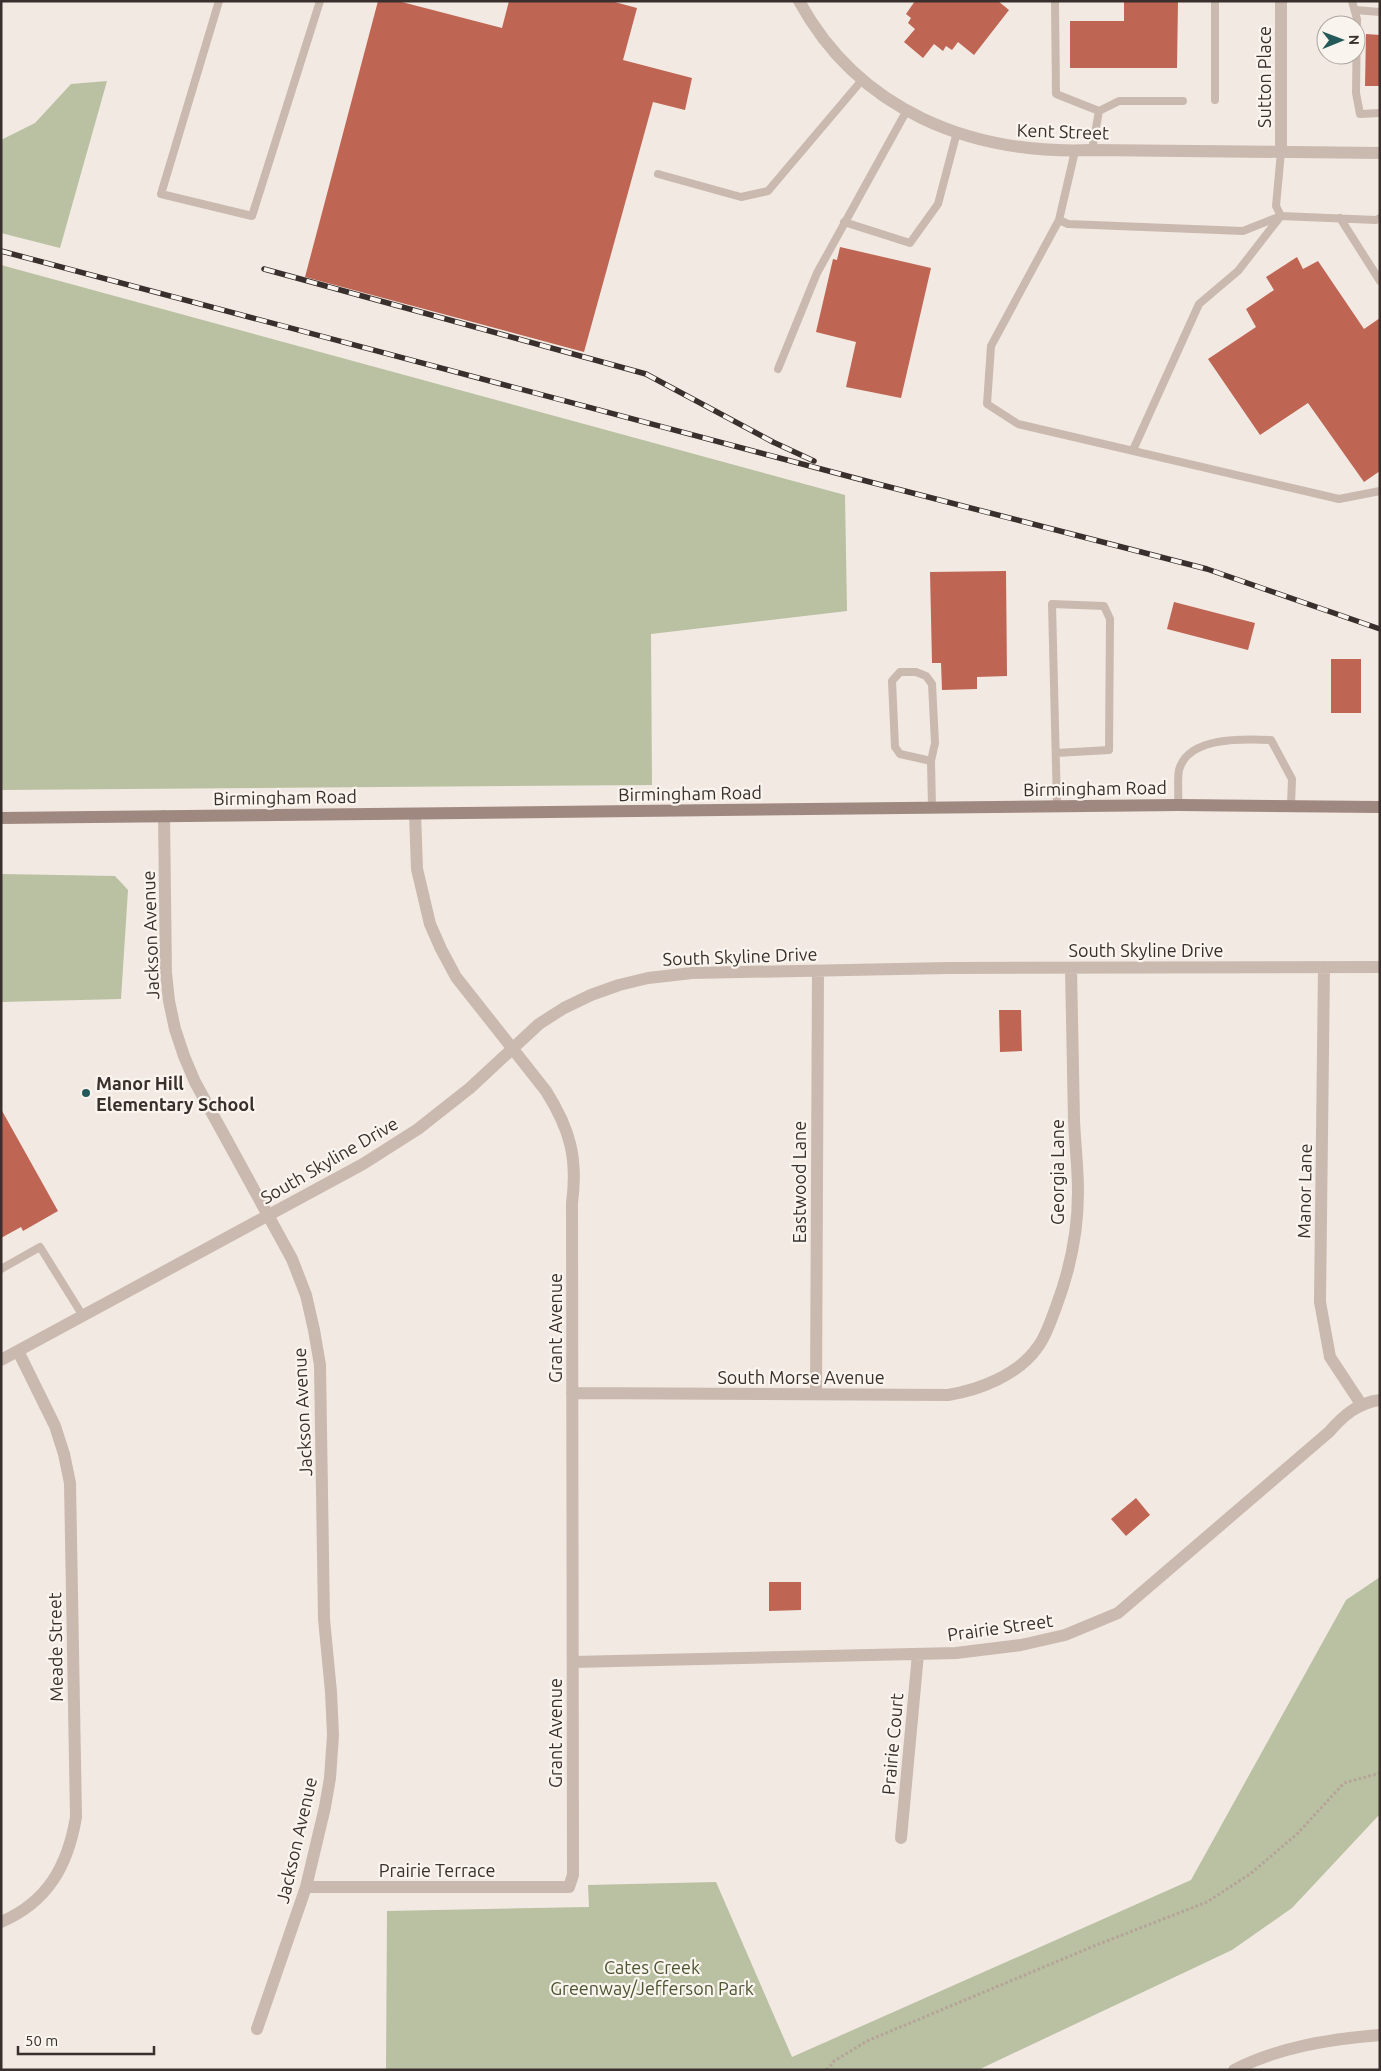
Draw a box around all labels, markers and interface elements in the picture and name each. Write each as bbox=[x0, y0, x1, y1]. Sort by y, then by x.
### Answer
north arrow bbox=[1316, 15, 1366, 65]
street label: Sutton Place bbox=[1254, 26, 1274, 128]
text: N bbox=[1346, 34, 1362, 45]
street label: Kent Street bbox=[1016, 119, 1110, 143]
street label: Birmingham Road bbox=[1023, 777, 1167, 799]
street label: Birmingham Road bbox=[618, 782, 762, 804]
street label: Birmingham Road bbox=[213, 786, 357, 808]
street label: Jackson Avenue bbox=[138, 870, 162, 1000]
street label: South Skyline Drive bbox=[1069, 940, 1223, 960]
street label: South Skyline Drive bbox=[662, 943, 818, 969]
place label: Manor Hill Elementary School bbox=[96, 1073, 255, 1114]
marker: Manor Hill Elementary School bbox=[80, 1087, 92, 1099]
street label: South Skyline Drive bbox=[257, 1113, 401, 1207]
street label: Georgia Lane bbox=[1047, 1119, 1067, 1225]
street label: Eastwood Lane bbox=[789, 1121, 809, 1243]
street label: Manor Lane bbox=[1293, 1143, 1315, 1239]
street label: Grant Avenue bbox=[545, 1273, 565, 1383]
street label: Jackson Avenue bbox=[289, 1347, 315, 1477]
street label: South Morse Avenue bbox=[717, 1367, 885, 1387]
street label: Meade Street bbox=[44, 1592, 66, 1702]
street label: Prairie Street bbox=[946, 1610, 1054, 1644]
street label: Grant Avenue bbox=[545, 1678, 565, 1788]
street label: Prairie Court bbox=[878, 1692, 906, 1796]
street label: Jackson Avenue bbox=[272, 1775, 320, 1905]
street label: Prairie Terrace bbox=[379, 1860, 495, 1880]
park label: Cates Creek Greenway/Jefferson Park bbox=[550, 1957, 754, 1998]
scale bar bbox=[18, 2024, 154, 2056]
text: 50 m bbox=[25, 2032, 58, 2049]

